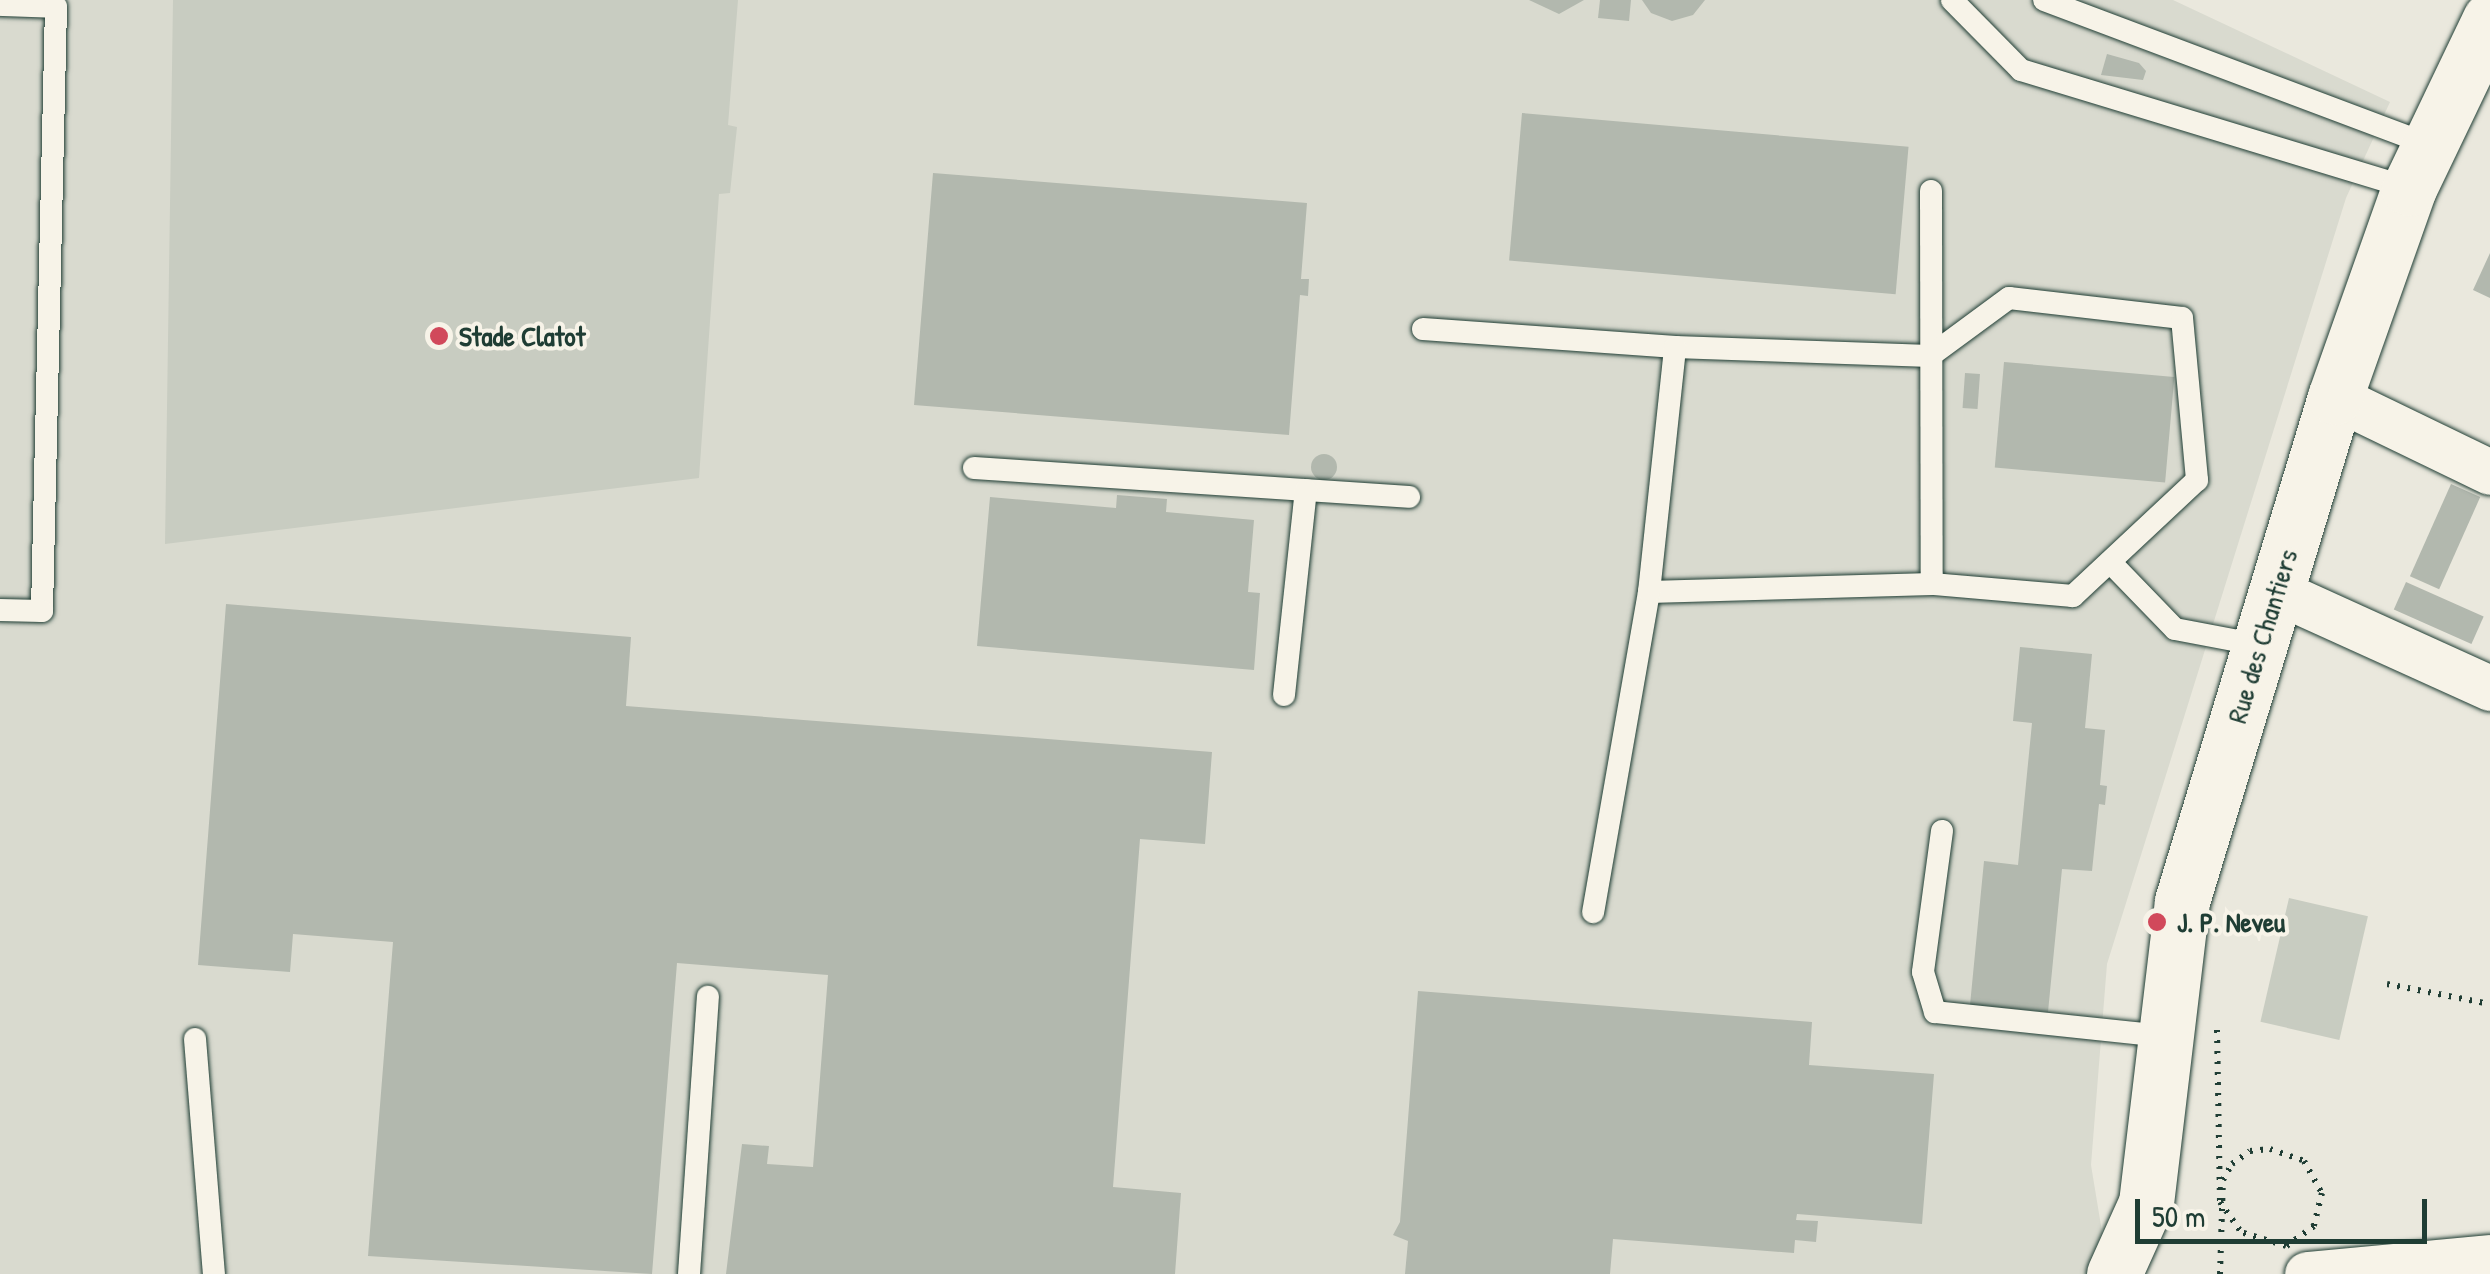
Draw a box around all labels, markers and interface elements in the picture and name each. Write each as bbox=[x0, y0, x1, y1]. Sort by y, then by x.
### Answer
place label: Stade Clatot bbox=[459, 319, 585, 353]
marker: Stade Clatot bbox=[428, 325, 450, 347]
street label: Rue des Chantiers bbox=[2220, 545, 2304, 727]
place label: J. P. Neveu bbox=[2177, 905, 2285, 939]
marker: J. P. Neveu bbox=[2146, 911, 2168, 933]
scale bar bbox=[2140, 1179, 2432, 1241]
text: 50 m bbox=[2152, 1196, 2205, 1236]

